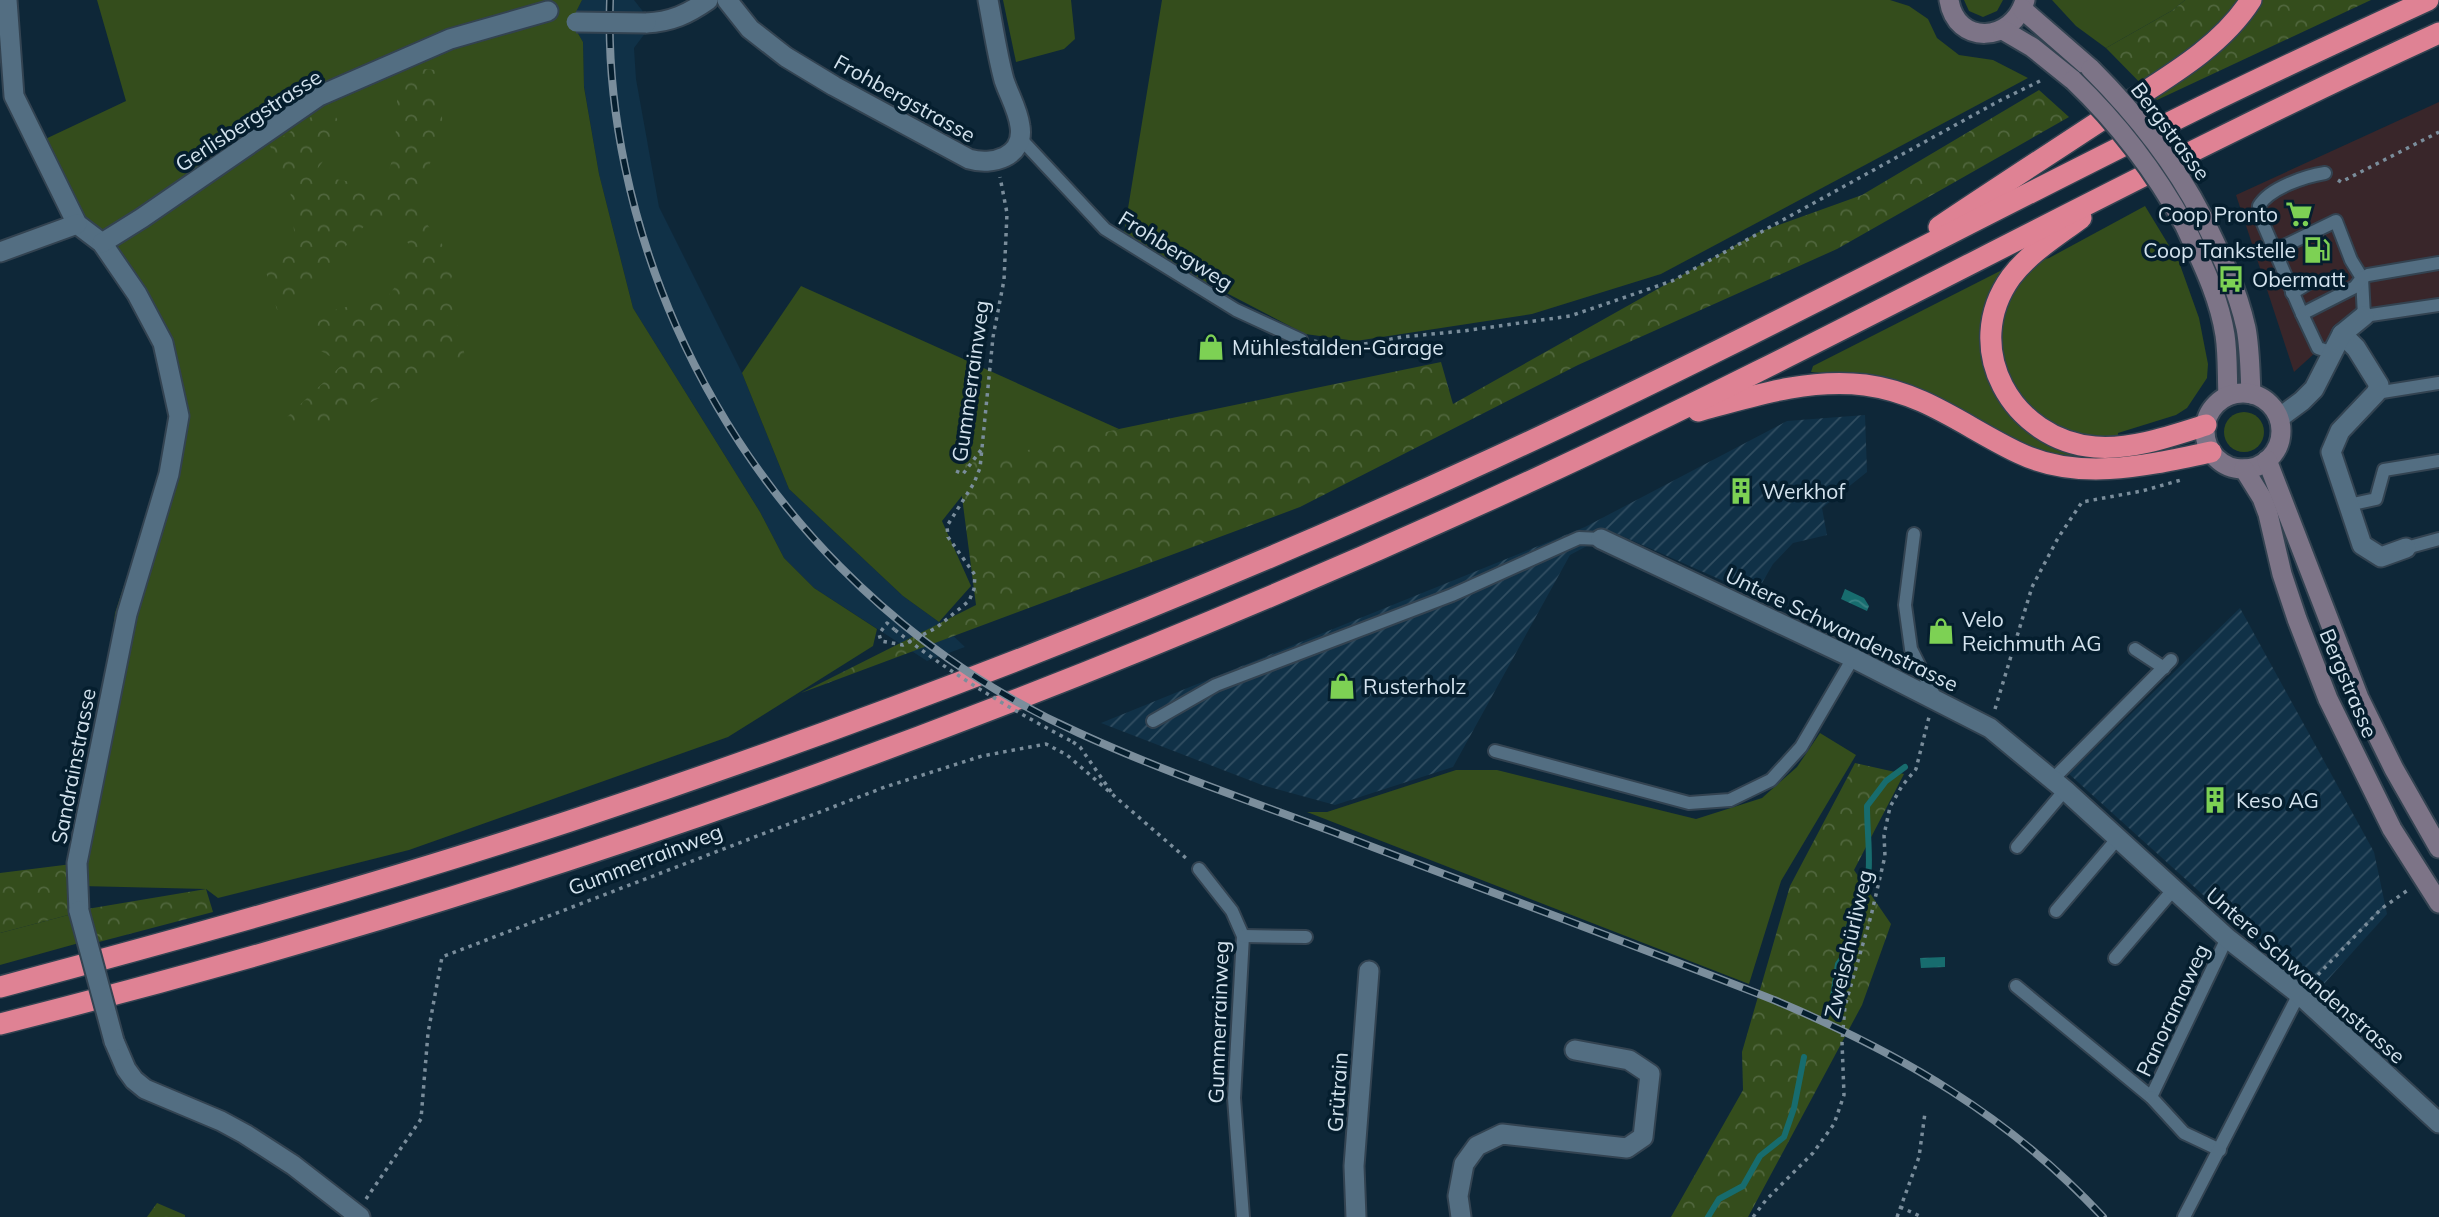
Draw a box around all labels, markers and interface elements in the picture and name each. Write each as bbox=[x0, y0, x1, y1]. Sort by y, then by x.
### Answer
street label: Frohbergstrasse bbox=[830, 48, 980, 148]
street label: Gerlisbergstrasse bbox=[170, 63, 326, 177]
street label: Bergstrasse bbox=[2126, 77, 2216, 185]
supermarket icon: Coop Pronto bbox=[2284, 199, 2314, 229]
place label: Coop Pronto bbox=[2158, 201, 2278, 227]
street label: Frohbergweg bbox=[1114, 205, 1238, 295]
fuel station icon: Coop Tankstelle bbox=[2302, 235, 2332, 265]
place label: Coop Tankstelle bbox=[2143, 237, 2296, 263]
bus stop icon: Obermatt bbox=[2216, 264, 2246, 294]
place label: Obermatt bbox=[2252, 266, 2345, 292]
street label: Gummerrainweg bbox=[946, 299, 994, 463]
shop icon: Mühlestalden-Garage bbox=[1196, 332, 1226, 362]
place label: Mühlestalden-Garage bbox=[1232, 334, 1444, 360]
building icon: Werkhof bbox=[1726, 476, 1756, 506]
place label: Werkhof bbox=[1762, 478, 1846, 504]
street label: Untere Schwandenstrasse bbox=[1721, 561, 1963, 697]
place label: Velo Reichmuth AG bbox=[1962, 606, 2102, 656]
shop icon: Velo Reichmuth AG bbox=[1926, 616, 1956, 646]
street label: Bergstrasse bbox=[2314, 625, 2384, 741]
shop icon: Rusterholz bbox=[1327, 671, 1357, 701]
place label: Rusterholz bbox=[1363, 673, 1466, 699]
street label: Sandrainstrasse bbox=[45, 686, 101, 846]
building icon: Keso AG bbox=[2200, 785, 2230, 815]
place label: Keso AG bbox=[2236, 787, 2319, 813]
street label: Gummerrainweg bbox=[564, 818, 726, 900]
street label: Zweischürliweg bbox=[1818, 867, 1878, 1021]
street label: Untere Schwandenstrasse bbox=[2201, 881, 2411, 1069]
street label: Gummerrainweg bbox=[1202, 940, 1234, 1104]
street label: Panoramaweg bbox=[2130, 940, 2214, 1080]
street label: Grütrain bbox=[1321, 1051, 1353, 1133]

